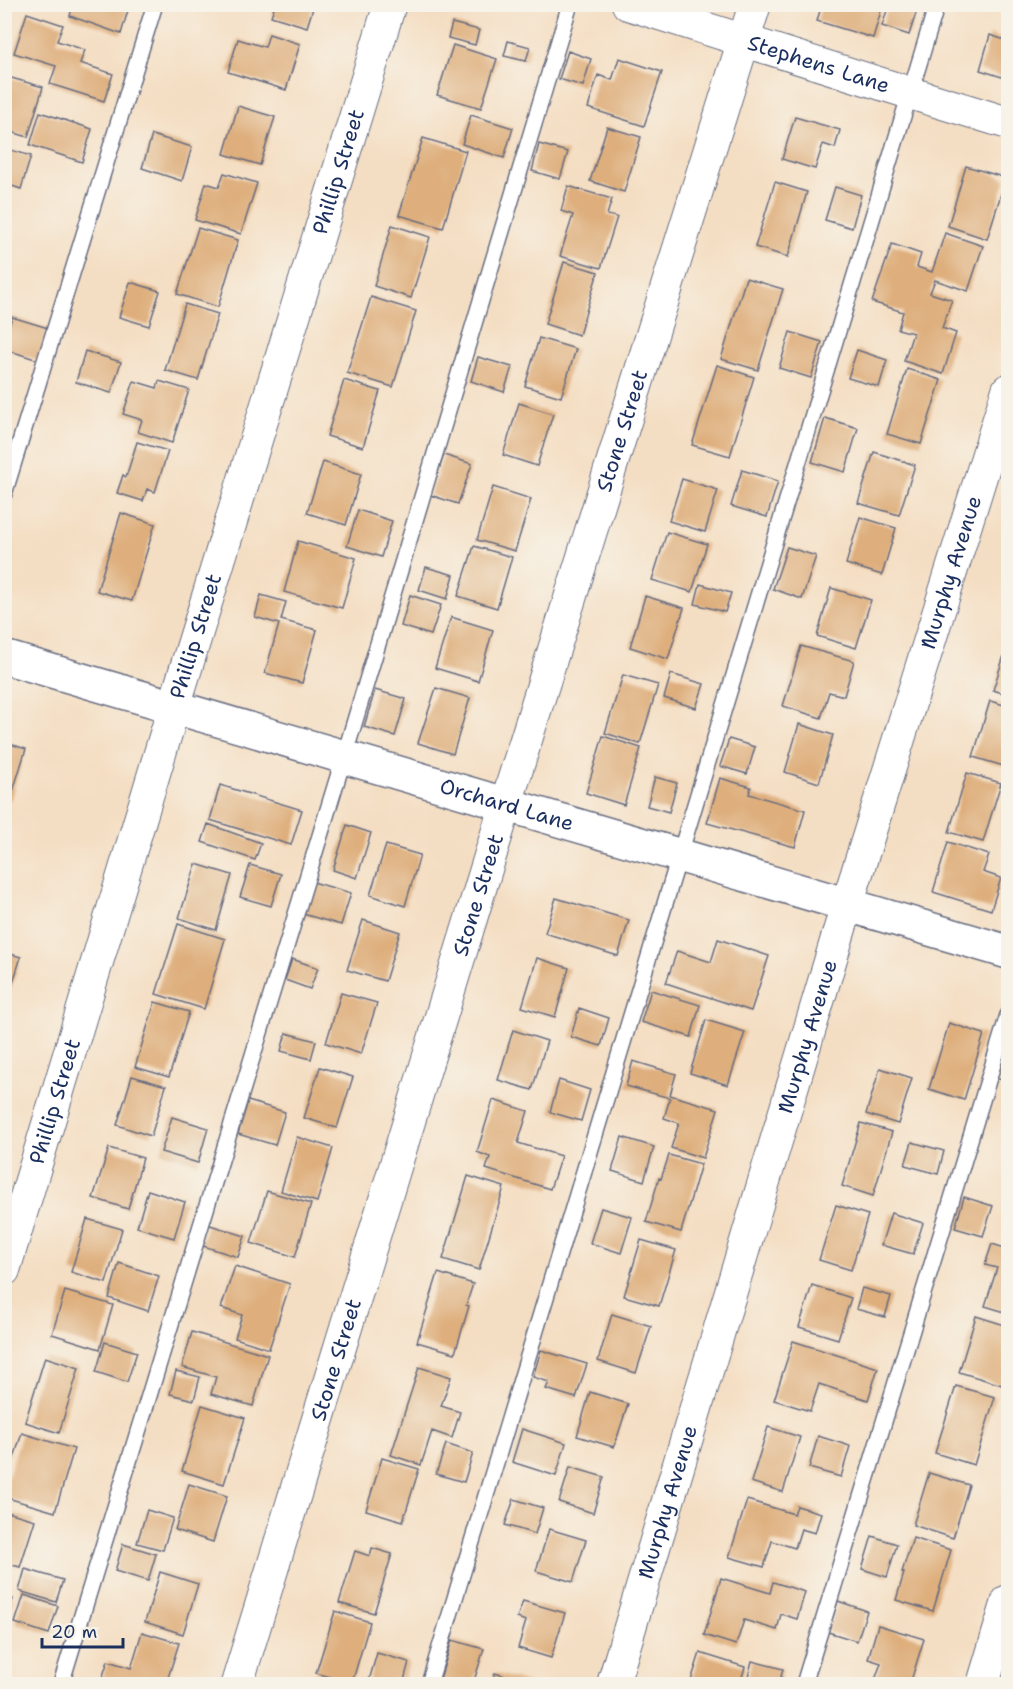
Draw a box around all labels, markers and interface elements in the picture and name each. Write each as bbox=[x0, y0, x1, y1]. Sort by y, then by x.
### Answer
street label: Stephens Lane bbox=[744, 29, 893, 100]
street label: Phillip Street bbox=[306, 106, 371, 238]
street label: Stone Street bbox=[590, 366, 654, 495]
street label: Murphy Avenue bbox=[914, 492, 988, 652]
street label: Phillip Street bbox=[163, 570, 228, 702]
street label: Orchard Lane bbox=[437, 772, 577, 838]
street label: Stone Street bbox=[446, 831, 510, 960]
street label: Murphy Avenue bbox=[771, 956, 844, 1117]
street label: Phillip Street bbox=[23, 1035, 87, 1168]
street label: Stone Street bbox=[304, 1295, 368, 1424]
street label: Murphy Avenue bbox=[631, 1422, 704, 1582]
scale bar bbox=[42, 1611, 123, 1649]
text: 20 m bbox=[51, 1620, 97, 1644]

